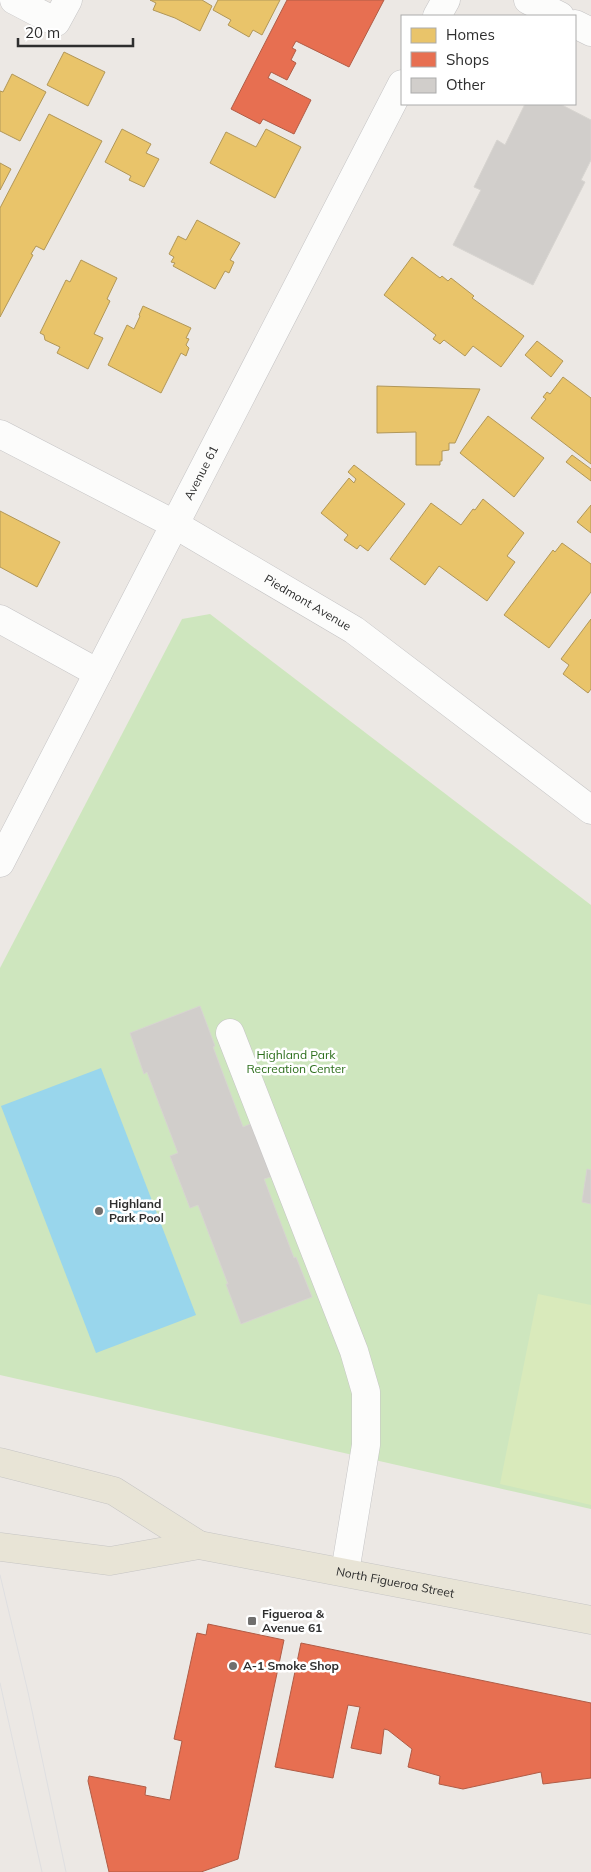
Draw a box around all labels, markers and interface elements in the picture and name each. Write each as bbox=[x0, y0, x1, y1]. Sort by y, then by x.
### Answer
scale bar bbox=[18, 15, 132, 47]
legend bbox=[401, 15, 576, 105]
text: 20 m bbox=[25, 23, 60, 42]
text: Homes bbox=[446, 25, 495, 44]
text: Shops bbox=[446, 50, 489, 69]
text: Other bbox=[446, 75, 486, 94]
street label: Avenue 61 bbox=[181, 443, 221, 502]
street label: Piedmont Avenue bbox=[262, 571, 354, 634]
park label: Highland Park Recreation Center bbox=[246, 1047, 346, 1076]
place label: Highland Park Pool bbox=[109, 1196, 164, 1225]
marker: Highland Park Pool bbox=[93, 1205, 105, 1217]
street label: North Figueroa Street bbox=[335, 1563, 456, 1601]
place label: Figueroa & Avenue 61 bbox=[262, 1606, 325, 1635]
marker: Figueroa & Avenue 61 bbox=[246, 1615, 258, 1627]
place label: A-1 Smoke Shop bbox=[243, 1658, 339, 1673]
marker: A-1 Smoke Shop bbox=[227, 1660, 239, 1672]

